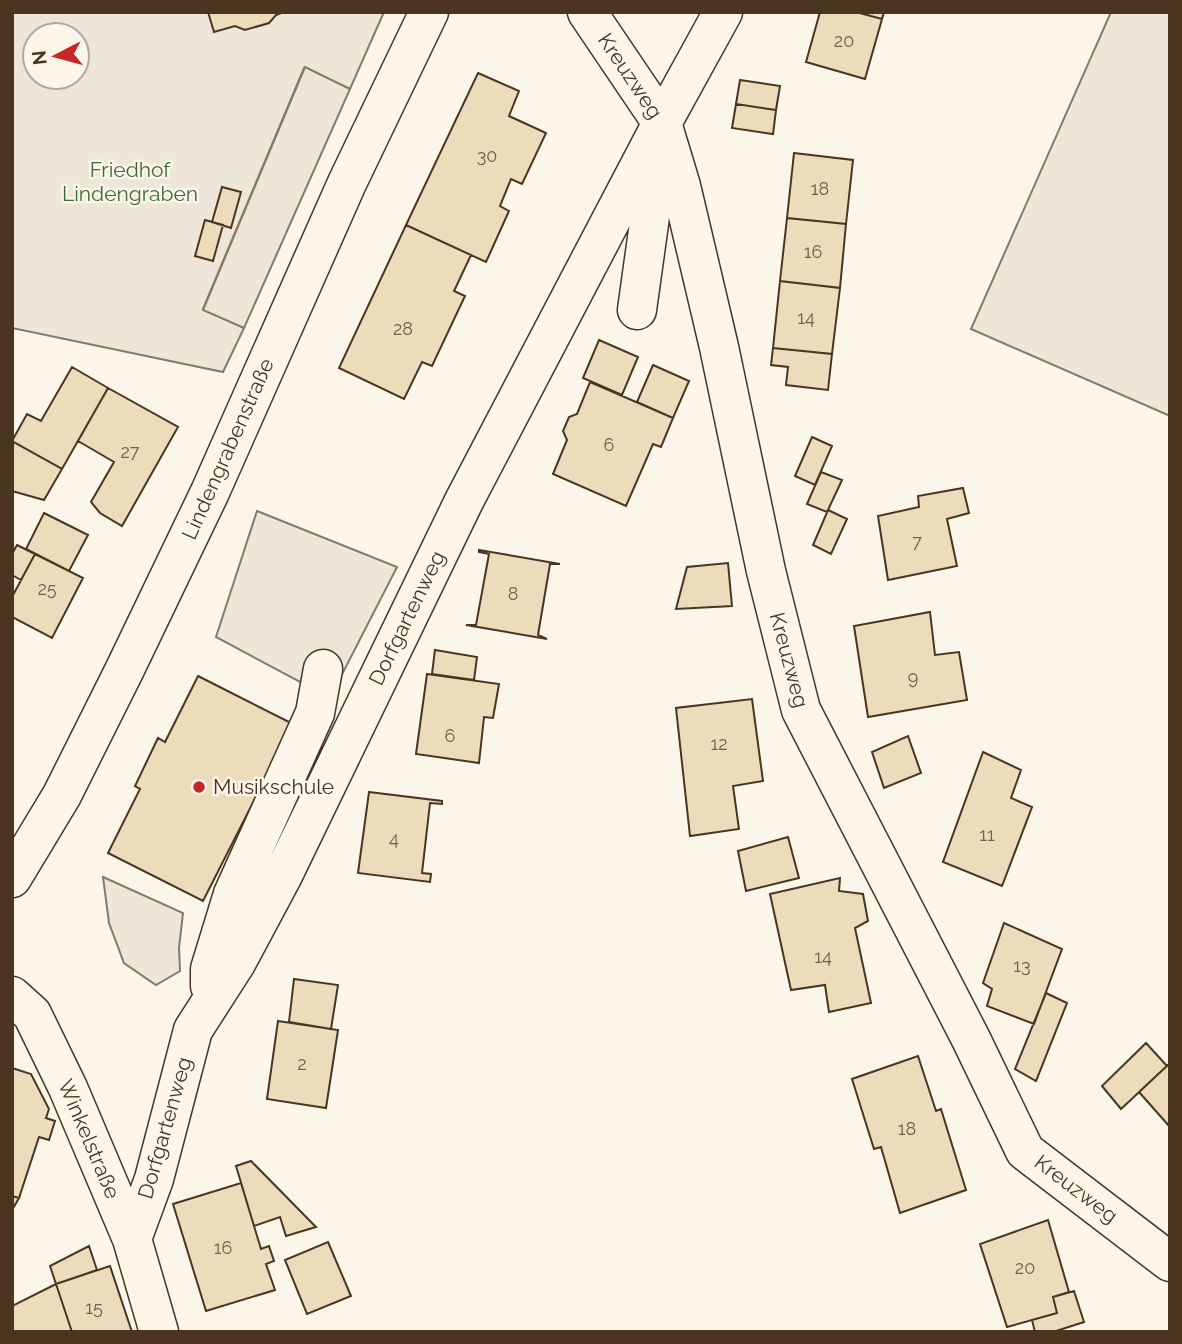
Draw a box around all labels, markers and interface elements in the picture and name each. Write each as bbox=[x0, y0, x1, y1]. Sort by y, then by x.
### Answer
north arrow bbox=[21, 21, 91, 91]
street label: Kreuzweg bbox=[593, 28, 668, 123]
house number: 20 bbox=[834, 30, 854, 51]
text: N bbox=[27, 49, 51, 66]
house number: 30 bbox=[477, 145, 497, 166]
park label: Friedhof Lindengraben bbox=[62, 157, 198, 206]
house number: 18 bbox=[811, 178, 829, 199]
house number: 16 bbox=[804, 241, 822, 262]
house number: 14 bbox=[797, 307, 815, 328]
house number: 28 bbox=[393, 318, 413, 339]
street label: Lindengrabenstraße bbox=[176, 354, 279, 543]
house number: 6 bbox=[604, 434, 615, 455]
house number: 27 bbox=[120, 441, 140, 462]
house number: 7 bbox=[912, 531, 922, 552]
street label: Dorfgartenweg bbox=[363, 546, 450, 689]
house number: 25 bbox=[37, 578, 57, 599]
house number: 8 bbox=[508, 583, 518, 604]
street label: Kreuzweg bbox=[765, 609, 814, 710]
house number: 9 bbox=[908, 667, 918, 688]
house number: 6 bbox=[445, 725, 456, 746]
house number: 12 bbox=[710, 733, 728, 754]
place label: Musikschule bbox=[213, 774, 334, 799]
marker: Musikschule bbox=[191, 779, 207, 795]
house number: 11 bbox=[979, 824, 995, 845]
house number: 4 bbox=[389, 828, 399, 849]
house number: 14 bbox=[814, 946, 832, 967]
house number: 13 bbox=[1013, 955, 1031, 976]
house number: 2 bbox=[297, 1053, 307, 1074]
street label: Dorfgartenweg bbox=[132, 1054, 197, 1202]
street label: Winkelstraße bbox=[53, 1075, 126, 1202]
house number: 18 bbox=[898, 1118, 916, 1139]
street label: Kreuzweg bbox=[1030, 1149, 1123, 1228]
house number: 16 bbox=[214, 1237, 232, 1258]
house number: 20 bbox=[1015, 1257, 1035, 1278]
house number: 15 bbox=[85, 1297, 103, 1318]

